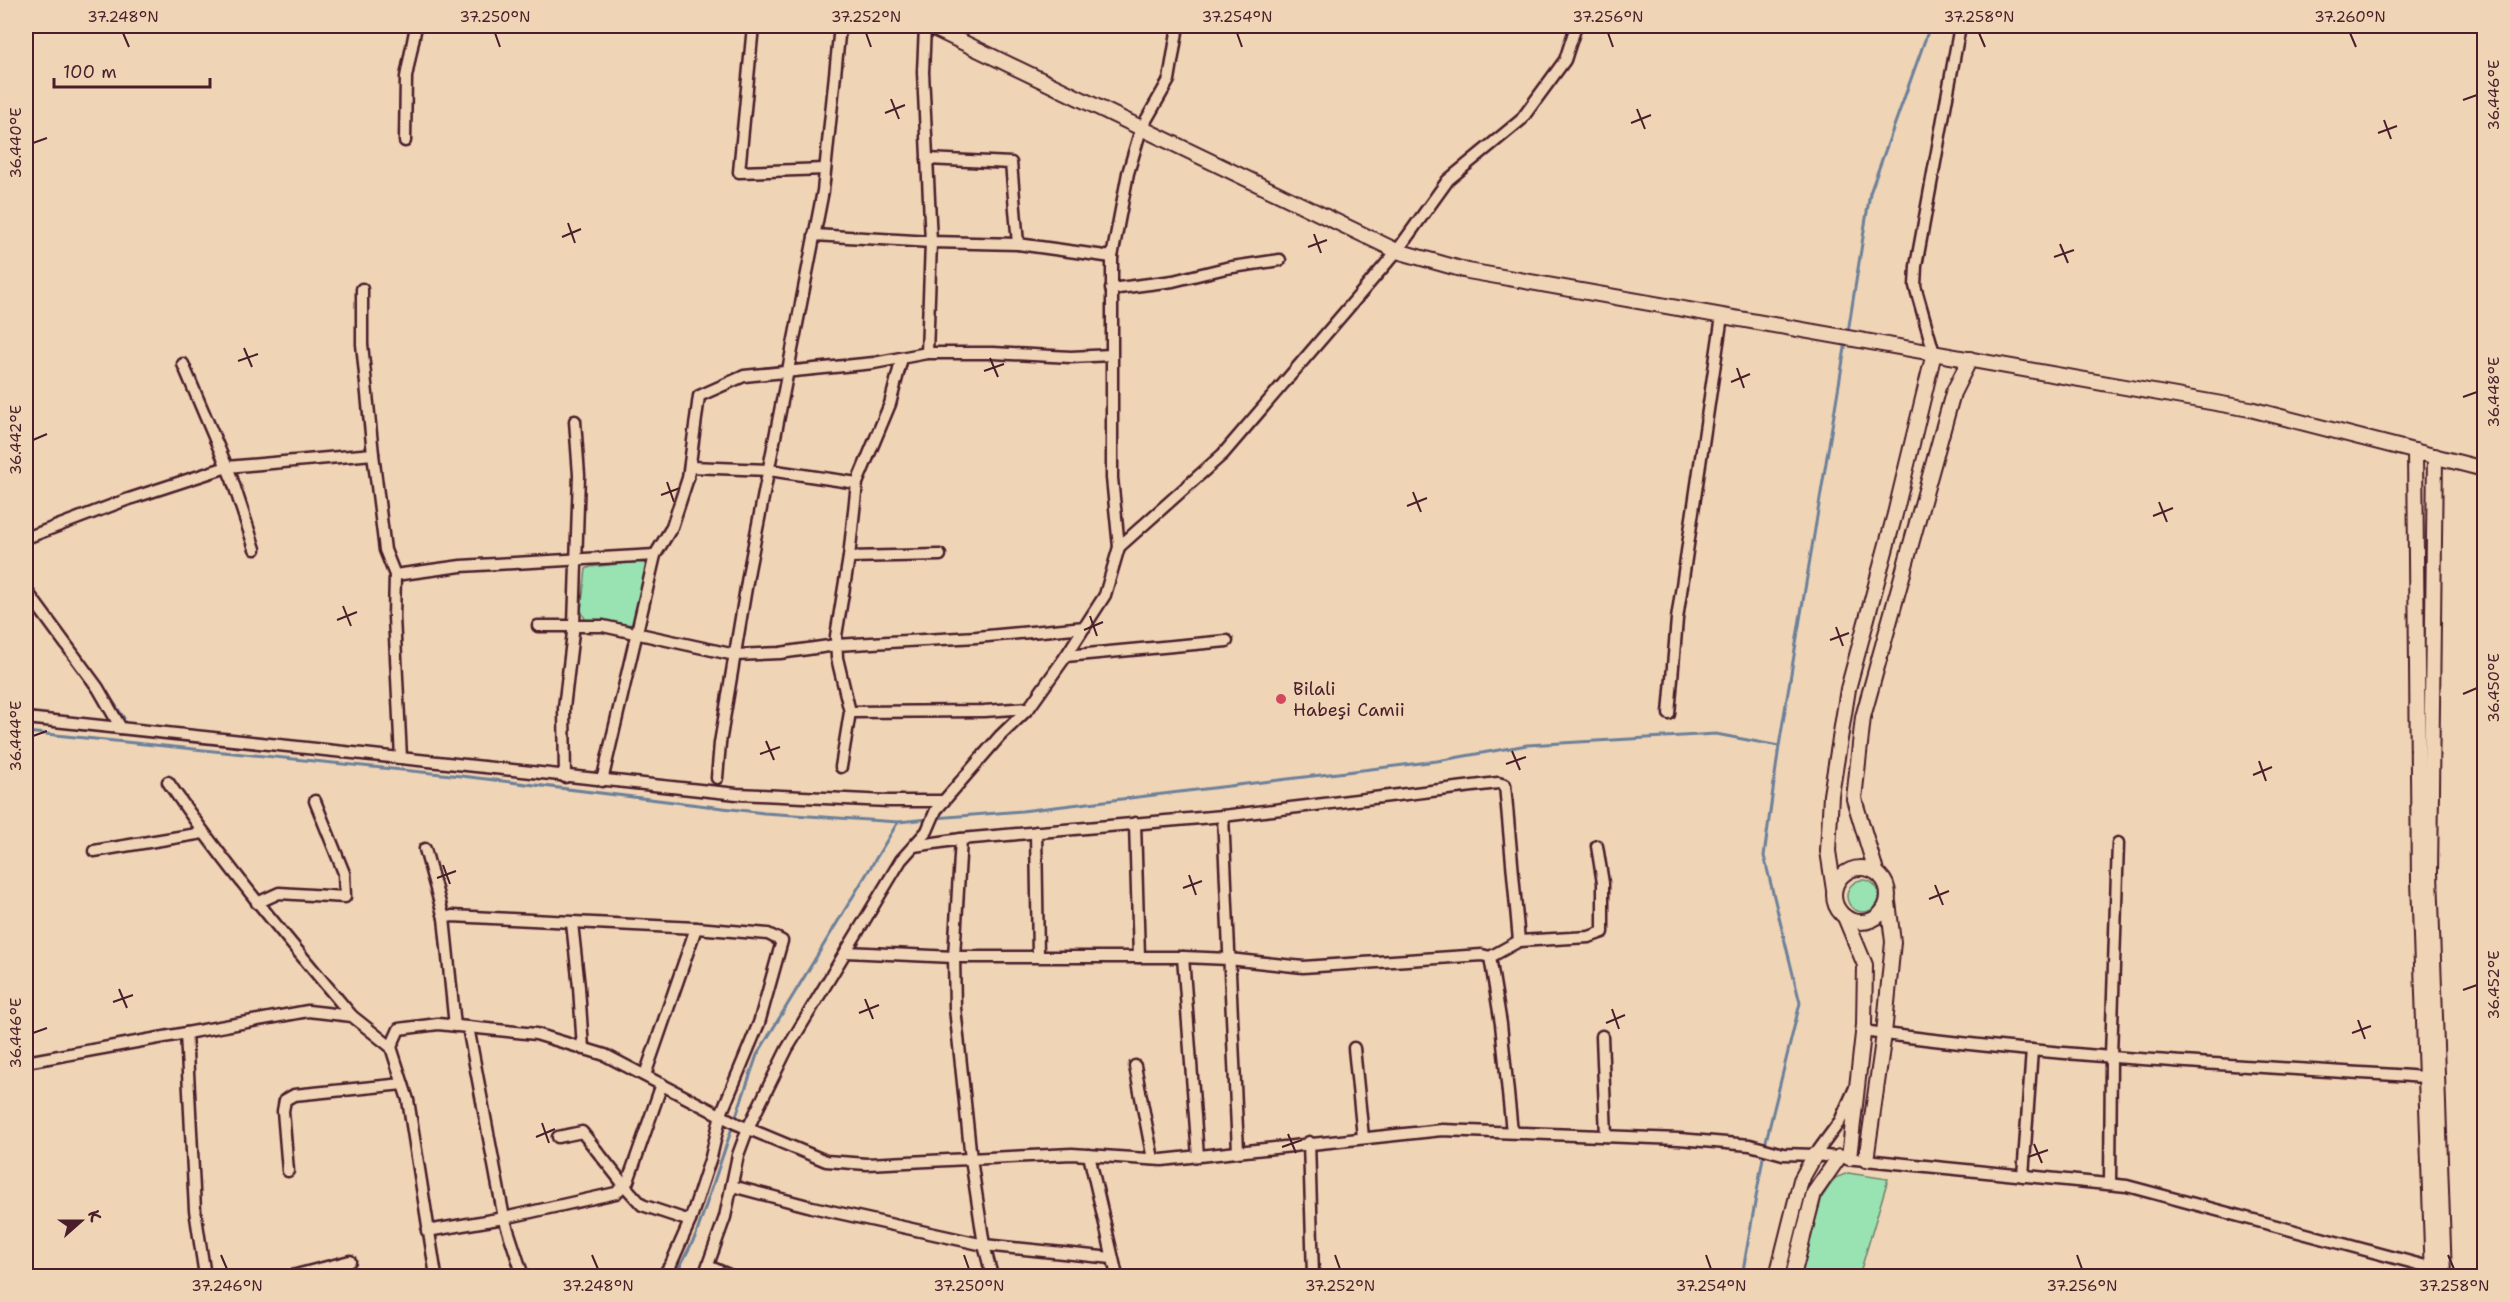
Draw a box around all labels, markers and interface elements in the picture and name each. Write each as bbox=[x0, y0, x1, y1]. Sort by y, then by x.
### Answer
text: 37.248°N bbox=[87, 7, 159, 27]
text: 37.250°N bbox=[460, 7, 530, 27]
text: 37.252°N bbox=[831, 7, 901, 27]
text: 37.254°N bbox=[1202, 7, 1272, 27]
text: 37.256°N bbox=[1573, 7, 1643, 27]
text: 37.258°N bbox=[1944, 7, 2014, 27]
text: 37.260°N bbox=[2314, 7, 2386, 27]
scale bar bbox=[54, 51, 210, 89]
text: 100 m bbox=[63, 60, 117, 84]
text: 36.446°E bbox=[2484, 60, 2504, 130]
text: 36.440°E bbox=[6, 107, 26, 179]
text: 36.448°E bbox=[2484, 357, 2504, 427]
text: 36.442°E bbox=[6, 405, 26, 475]
text: 36.450°E bbox=[2484, 653, 2504, 723]
place label: Bilali Habeşi Camii bbox=[1293, 677, 1405, 722]
marker: Bilali Habeşi Camii bbox=[1274, 692, 1288, 706]
text: 36.444°E bbox=[6, 701, 26, 771]
text: 36.452°E bbox=[2484, 950, 2504, 1020]
text: 36.446°E bbox=[6, 998, 26, 1068]
north arrow bbox=[51, 1191, 111, 1251]
text: K bbox=[83, 1207, 106, 1225]
text: 37.246°N bbox=[191, 1276, 263, 1296]
text: 37.248°N bbox=[562, 1276, 634, 1296]
text: 37.250°N bbox=[934, 1276, 1004, 1296]
text: 37.252°N bbox=[1305, 1276, 1375, 1296]
text: 37.254°N bbox=[1676, 1276, 1746, 1296]
text: 37.256°N bbox=[2047, 1276, 2117, 1296]
text: 37.258°N bbox=[2419, 1276, 2489, 1296]

